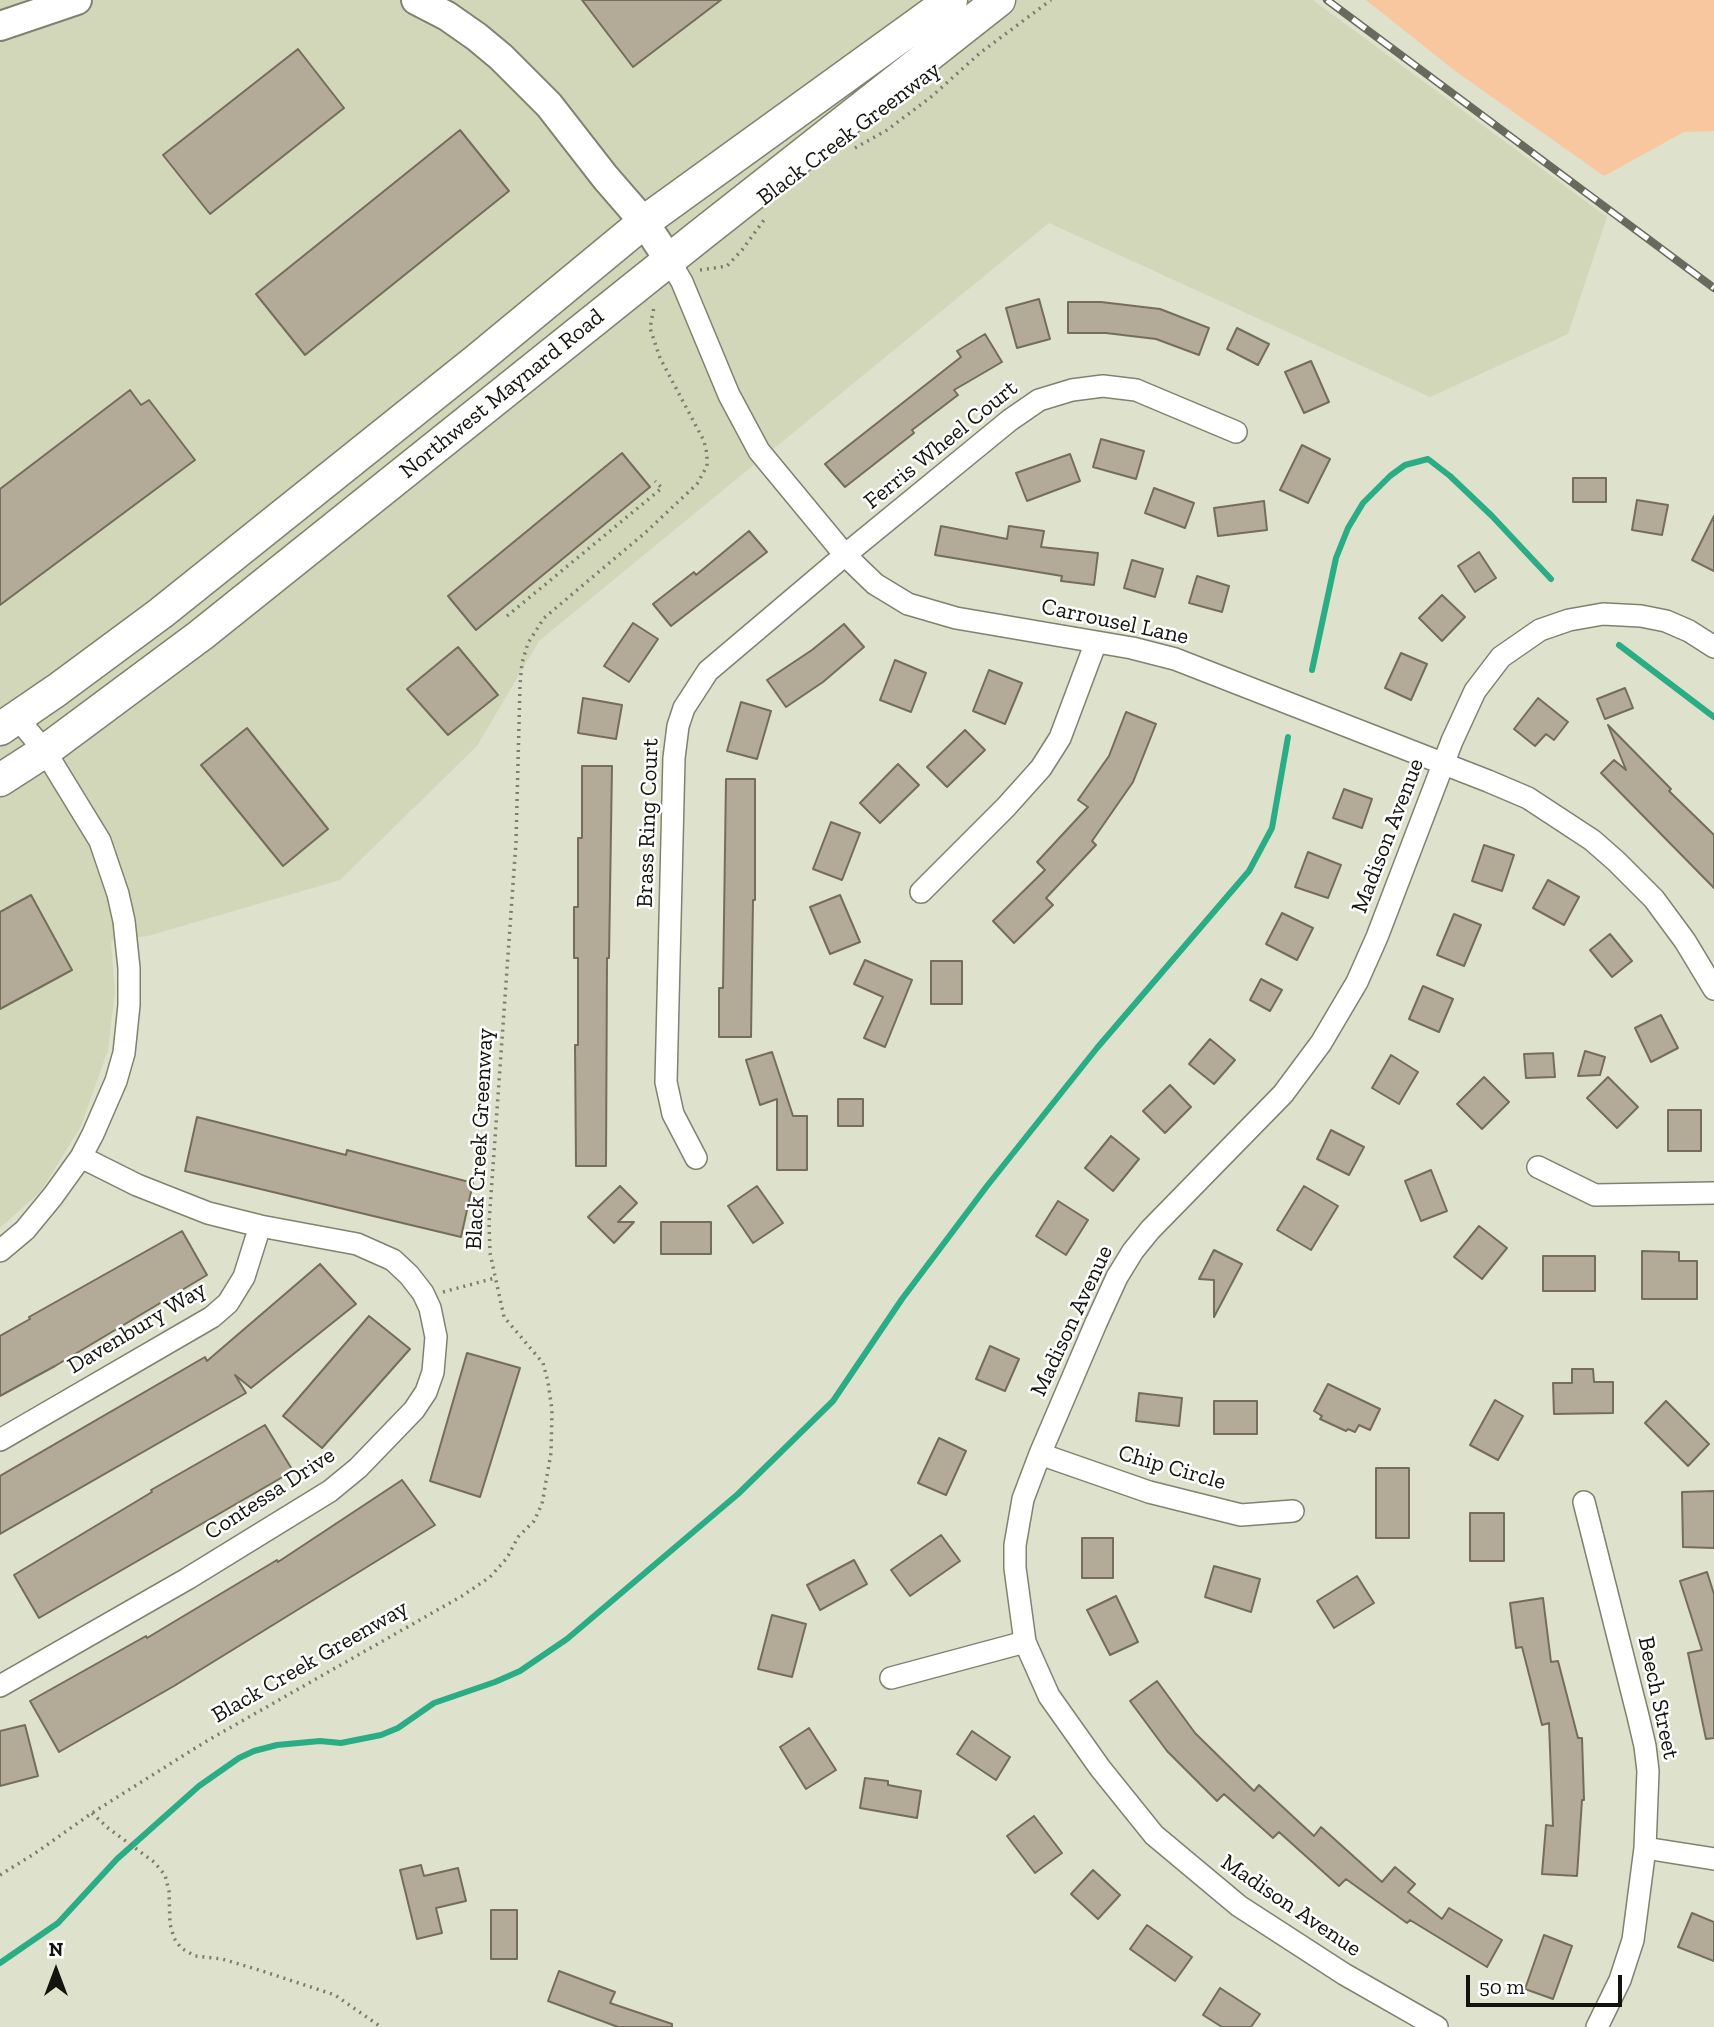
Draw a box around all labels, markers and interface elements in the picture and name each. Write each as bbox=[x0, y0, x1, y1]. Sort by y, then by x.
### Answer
street label: Black Creek Greenway bbox=[752, 56, 946, 212]
street label: Northwest Maynard Road bbox=[394, 303, 610, 485]
street label: Ferris Wheel Court bbox=[859, 375, 1023, 515]
street label: Carrousel Lane bbox=[1039, 593, 1191, 651]
street label: Brass Ring Court bbox=[631, 738, 665, 908]
street label: Madison Avenue bbox=[1346, 755, 1430, 917]
street label: Black Creek Greenway bbox=[460, 1027, 500, 1251]
street label: Madison Avenue bbox=[1025, 1241, 1119, 1401]
street label: Davenbury Way bbox=[63, 1276, 211, 1380]
street label: Chip Circle bbox=[1115, 1439, 1229, 1497]
street label: Contessa Drive bbox=[200, 1442, 340, 1546]
street label: Black Creek Greenway bbox=[207, 1595, 413, 1729]
street label: Beech Street bbox=[1632, 1634, 1684, 1762]
street label: Madison Avenue bbox=[1216, 1849, 1366, 1963]
north arrow bbox=[21, 1936, 91, 2006]
text: N bbox=[49, 1938, 63, 1961]
scale bar bbox=[1469, 1960, 1625, 2004]
text: 50 m bbox=[1479, 1974, 1525, 1999]

